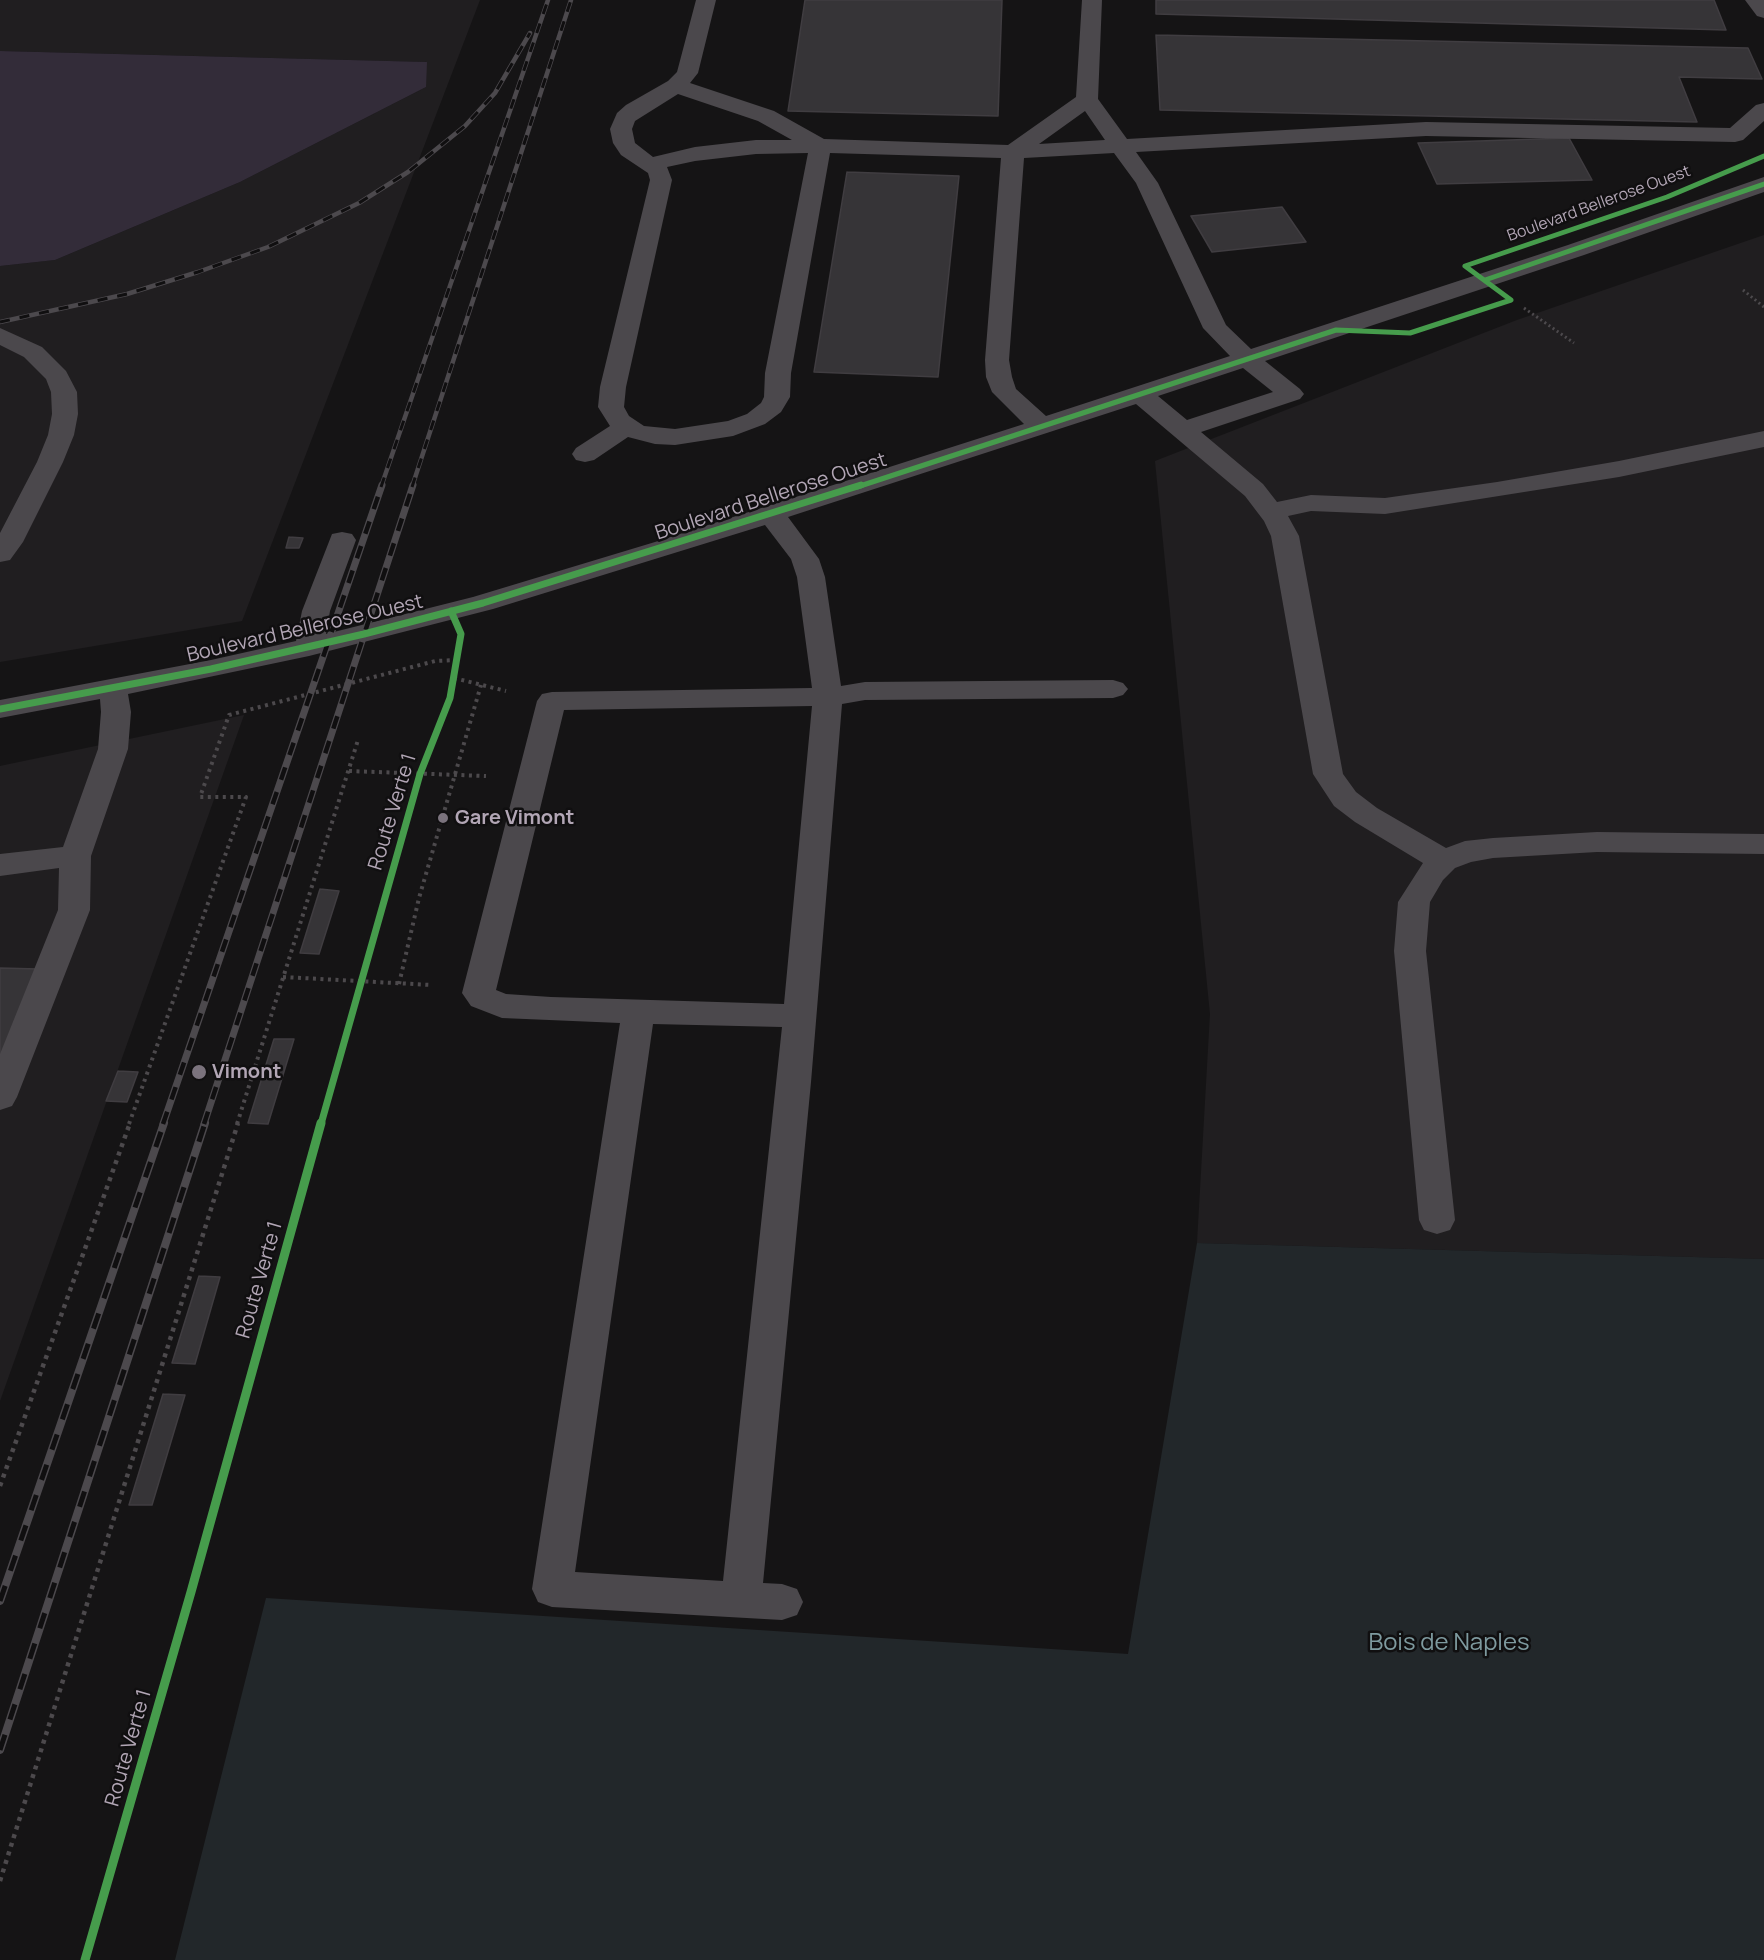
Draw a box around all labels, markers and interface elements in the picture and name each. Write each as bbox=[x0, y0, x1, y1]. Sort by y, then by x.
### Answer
street label: Boulevard Bellerose Ouest bbox=[1505, 162, 1693, 246]
street label: Boulevard Bellerose Ouest bbox=[652, 448, 890, 546]
street label: Boulevard Bellerose Ouest bbox=[184, 590, 426, 668]
street label: Route Verte 1 bbox=[364, 751, 422, 873]
place label: Gare Vimont bbox=[455, 806, 574, 830]
marker: Gare Vimont bbox=[436, 811, 450, 825]
place label: Vimont bbox=[212, 1060, 281, 1084]
marker: Vimont bbox=[190, 1063, 208, 1081]
street label: Route Verte 1 bbox=[232, 1219, 288, 1341]
park label: Bois de Naples bbox=[1368, 1629, 1530, 1657]
street label: Route Verte 1 bbox=[101, 1687, 157, 1809]

